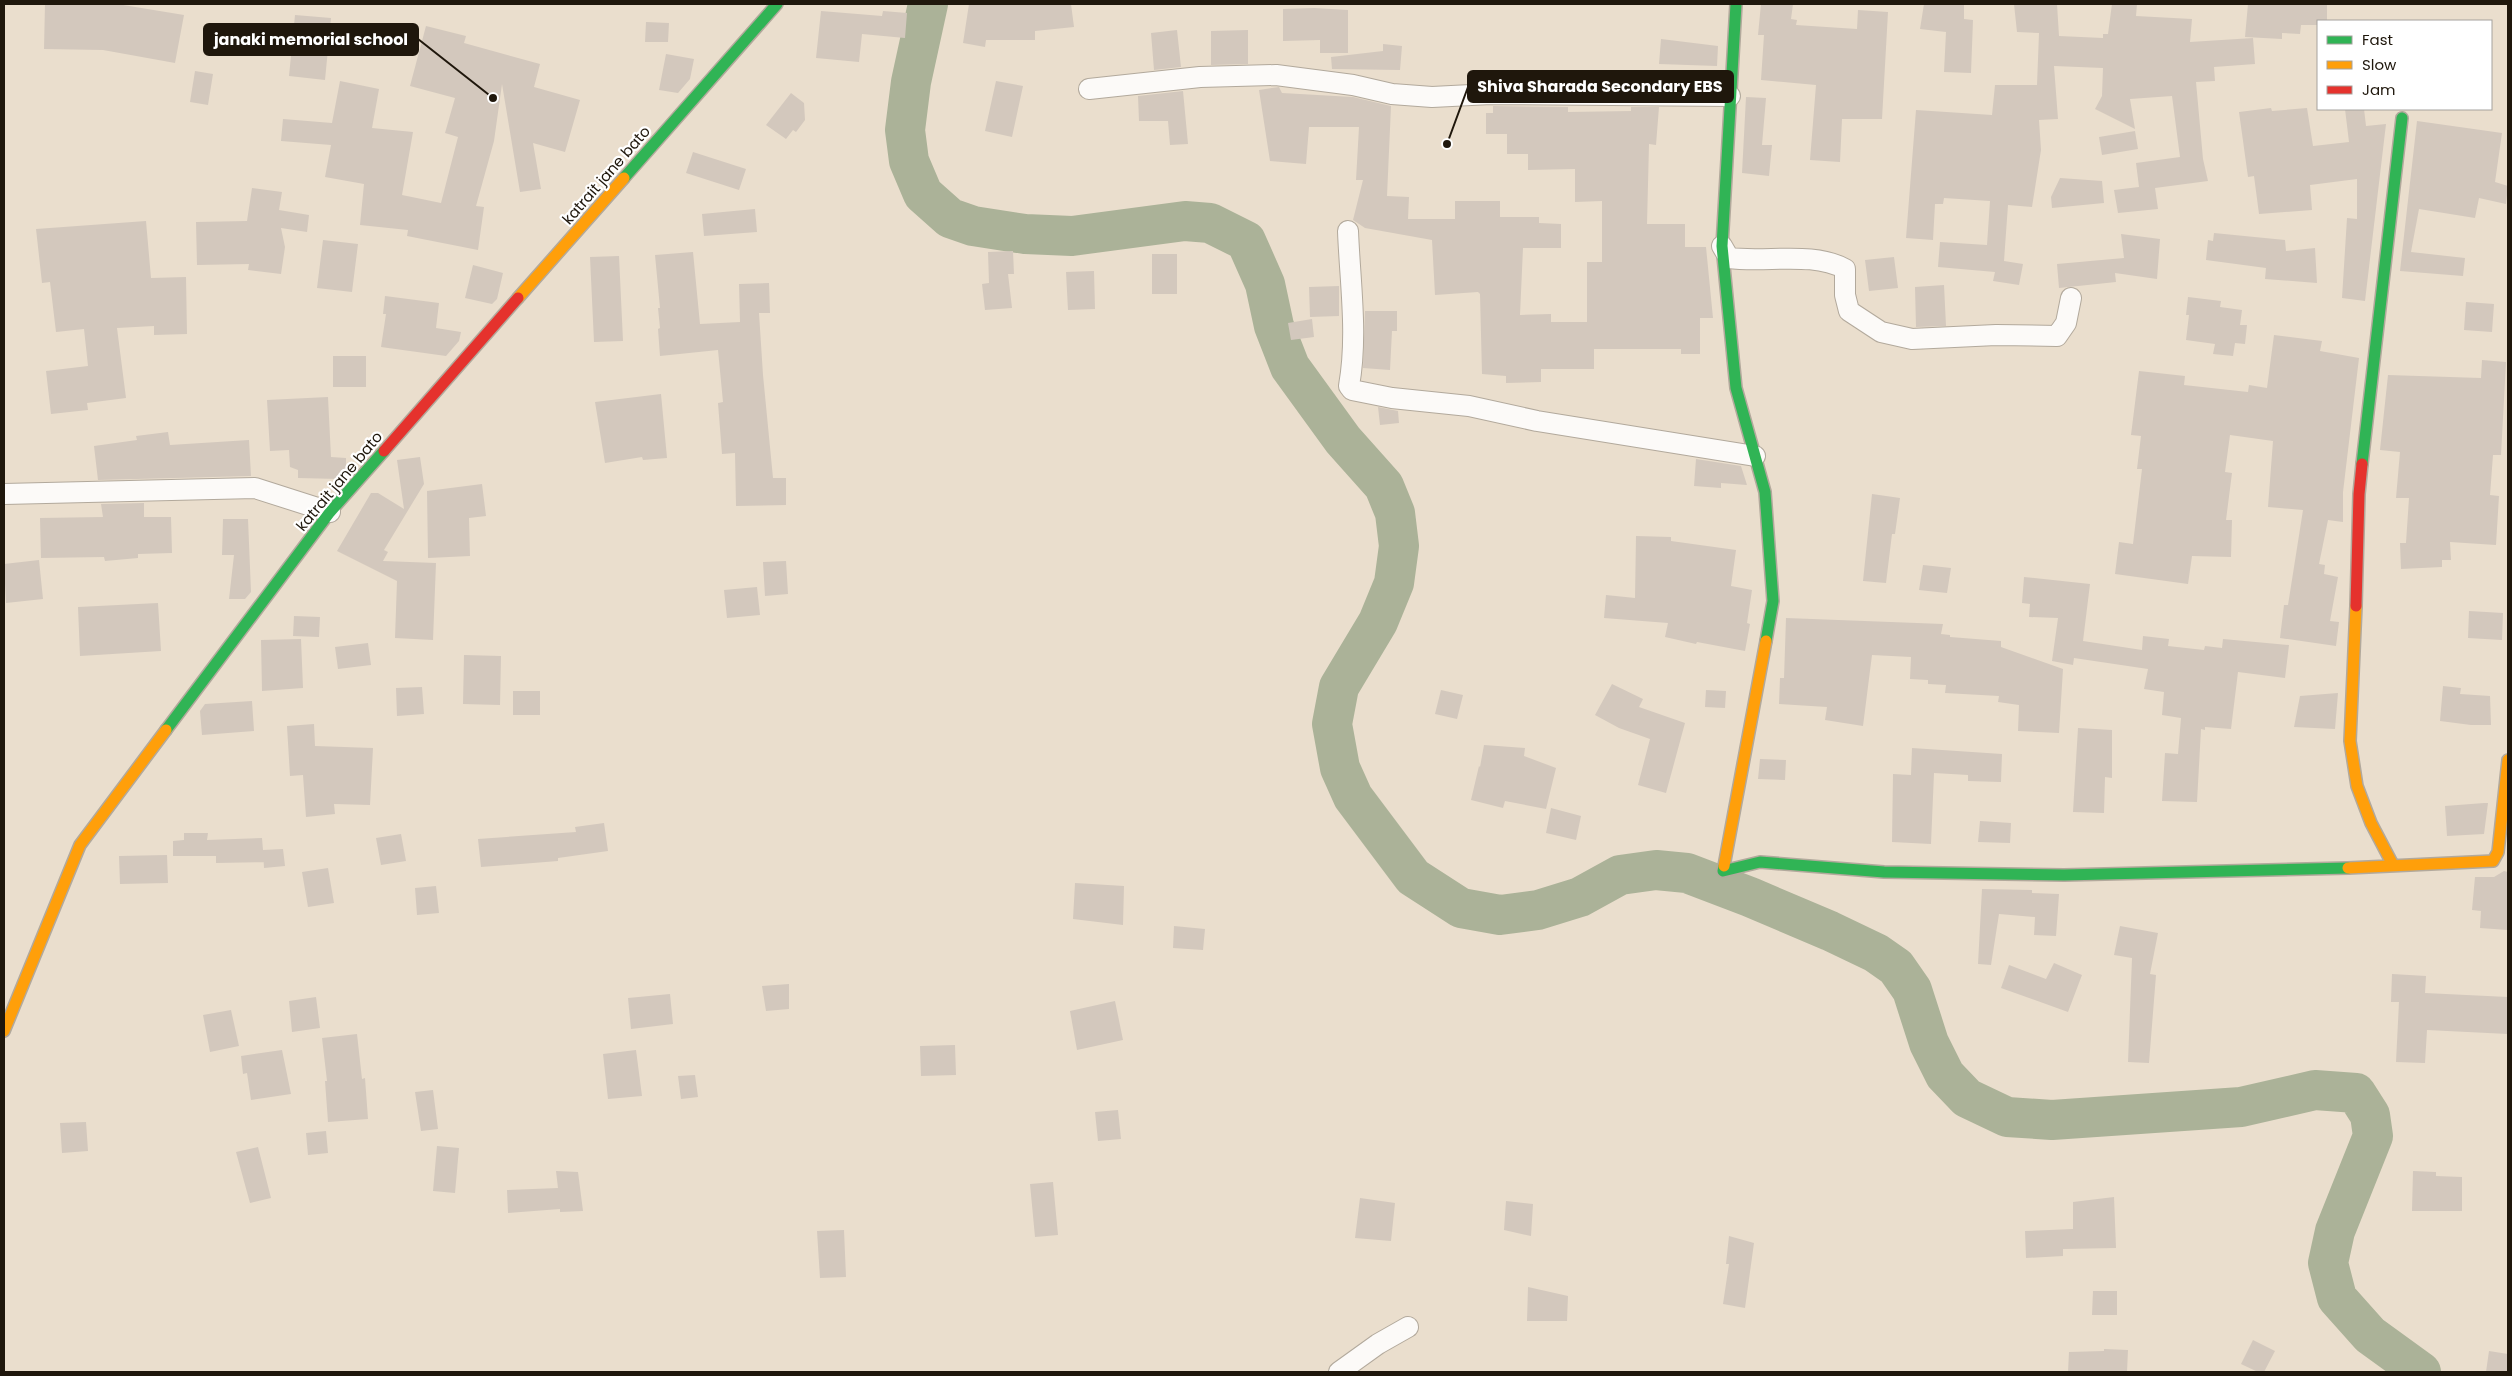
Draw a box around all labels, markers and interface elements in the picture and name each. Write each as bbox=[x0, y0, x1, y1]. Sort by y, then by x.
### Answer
legend bbox=[2317, 20, 2492, 110]
callout: janaki memorial school bbox=[204, 24, 418, 55]
text: janaki memorial school bbox=[213, 28, 408, 51]
text: Fast bbox=[2362, 29, 2393, 50]
text: Slow bbox=[2362, 54, 2397, 75]
callout: Shiva Sharada Secondary EBS bbox=[1468, 71, 1733, 102]
text: Shiva Sharada Secondary EBS bbox=[1477, 75, 1723, 98]
text: Jam bbox=[2362, 79, 2396, 100]
street label: katrait jane bato bbox=[557, 121, 655, 229]
street label: katrait jane bato bbox=[291, 427, 387, 535]

